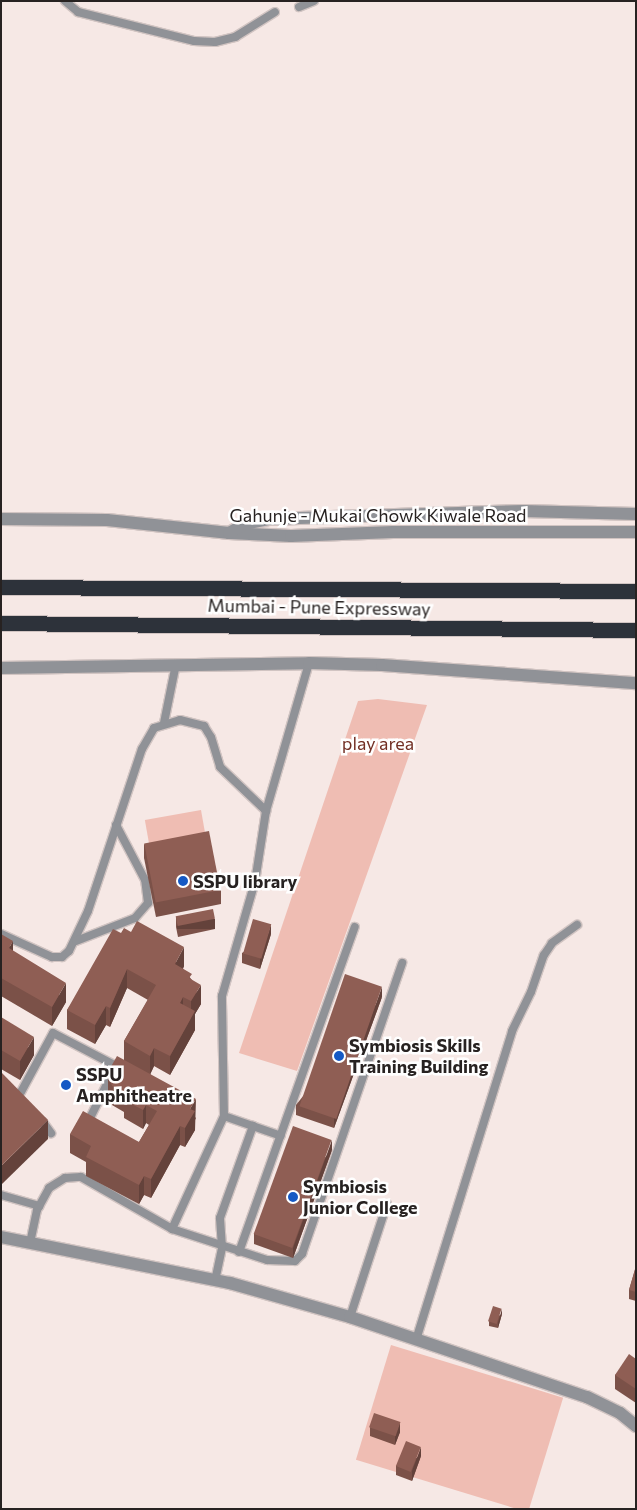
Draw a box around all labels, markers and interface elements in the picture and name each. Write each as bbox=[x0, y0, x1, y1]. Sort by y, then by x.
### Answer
street label: Gahunje - Mukai Chowk Kiwale Road bbox=[230, 504, 526, 526]
street label: Mumbai - Pune Expressway bbox=[207, 594, 431, 620]
park label: play area bbox=[342, 732, 414, 754]
place label: SSPU library bbox=[193, 870, 297, 892]
marker: SSPU library bbox=[177, 875, 189, 887]
place label: Symbiosis Skills Training Building bbox=[349, 1035, 488, 1078]
marker: Symbiosis Skills Training Building bbox=[333, 1050, 345, 1062]
place label: SSPU Amphitheatre bbox=[76, 1064, 192, 1106]
marker: SSPU Amphitheatre bbox=[60, 1079, 72, 1091]
place label: Symbiosis Junior College bbox=[303, 1176, 418, 1218]
marker: Symbiosis Junior College bbox=[287, 1191, 299, 1203]

